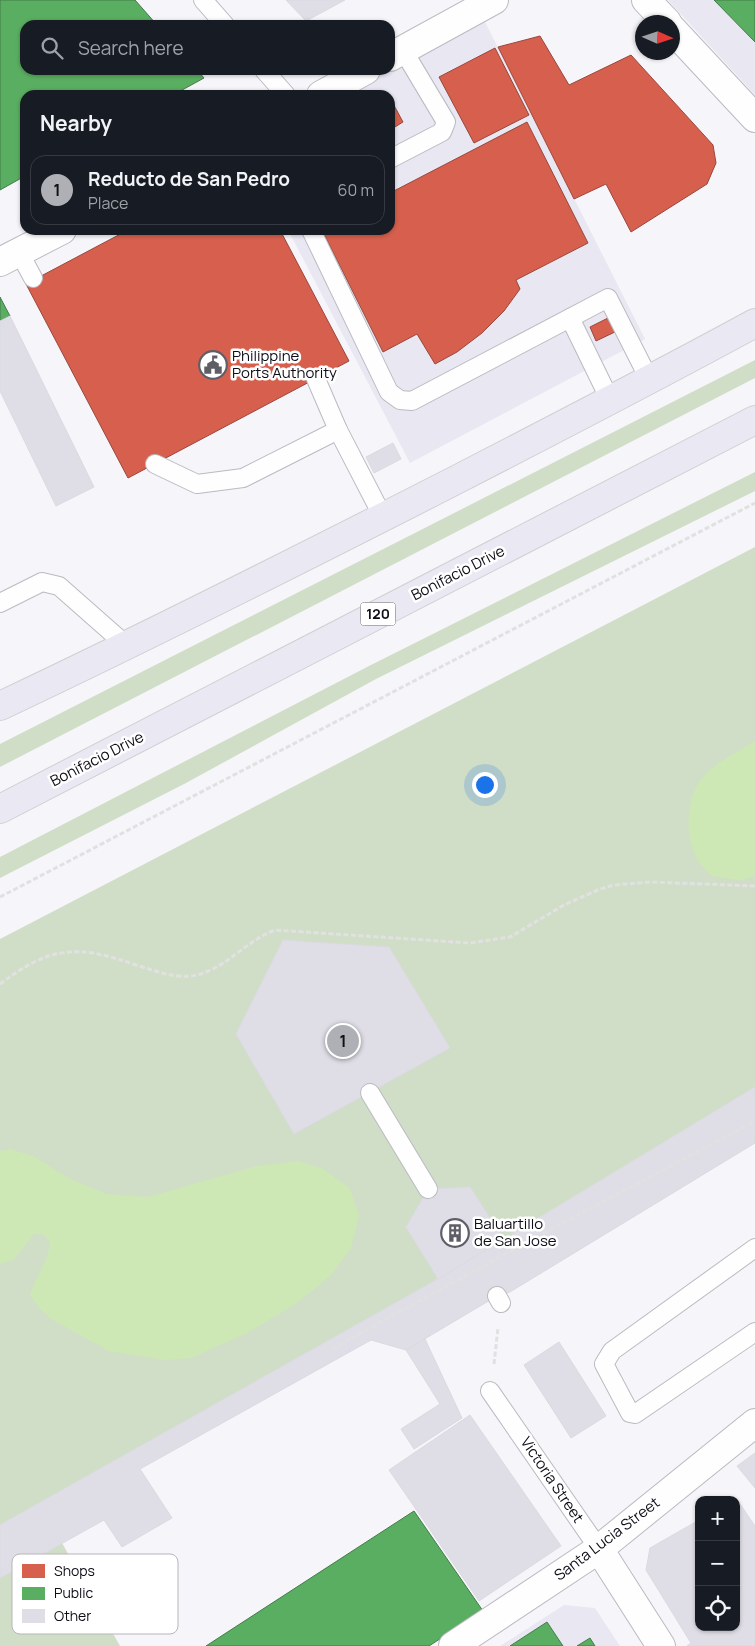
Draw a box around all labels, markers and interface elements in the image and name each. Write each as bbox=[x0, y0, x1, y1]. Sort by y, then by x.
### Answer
north arrow bbox=[635, 15, 680, 60]
search box bbox=[20, 20, 395, 75]
icon: search bbox=[38, 34, 66, 62]
text: Search here bbox=[78, 35, 184, 61]
text: Nearby bbox=[40, 109, 112, 137]
text: Reducto de San Pedro bbox=[88, 166, 290, 192]
text: 1 bbox=[53, 179, 61, 201]
text: 60 m bbox=[338, 179, 374, 201]
text: Place bbox=[88, 192, 128, 214]
place label: Philippine Ports Authority bbox=[232, 345, 337, 383]
public building icon: Philippine Ports Authority bbox=[198, 350, 228, 380]
street label: Bonifacio Drive bbox=[407, 540, 508, 605]
road number: 120 bbox=[360, 602, 396, 626]
street label: Bonifacio Drive bbox=[46, 726, 147, 791]
your location bbox=[472, 772, 498, 798]
pin: 1 bbox=[327, 1022, 359, 1060]
place label: Baluartillo de San Jose bbox=[474, 1213, 557, 1251]
building icon: Baluartillo de San Jose bbox=[440, 1218, 470, 1248]
street label: Victoria Street bbox=[516, 1433, 589, 1527]
street label: Santa Lucia Street bbox=[550, 1492, 664, 1585]
map controls bbox=[695, 1496, 740, 1631]
button: + bbox=[695, 1496, 740, 1541]
button: − bbox=[695, 1541, 740, 1586]
legend bbox=[12, 1554, 178, 1634]
text: Shops bbox=[54, 1561, 95, 1580]
text: Public bbox=[54, 1583, 94, 1602]
button: locate bbox=[695, 1586, 740, 1631]
text: Other bbox=[54, 1606, 91, 1625]

